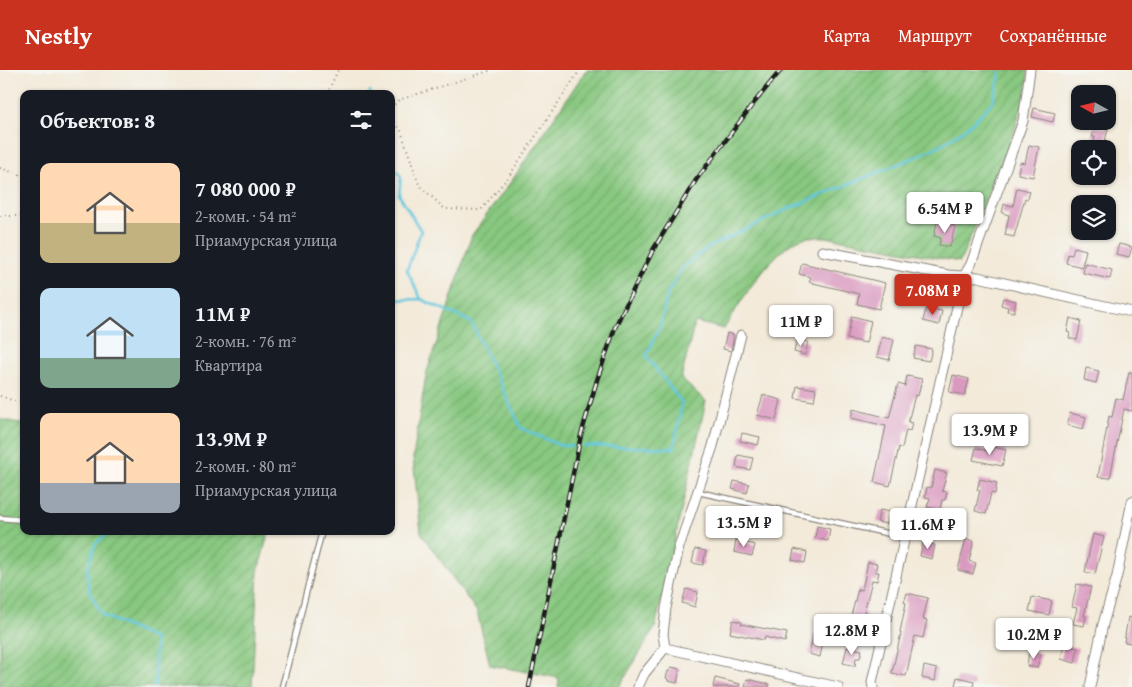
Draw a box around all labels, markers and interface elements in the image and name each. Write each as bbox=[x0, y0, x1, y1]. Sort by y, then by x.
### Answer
text: Nestly bbox=[25, 18, 92, 53]
text: Карта bbox=[824, 22, 870, 49]
text: Маршрут bbox=[898, 22, 972, 49]
text: Сохранённые bbox=[1000, 22, 1107, 49]
north arrow bbox=[1071, 85, 1116, 130]
map controls bbox=[1071, 85, 1116, 240]
text: Объектов: 8 bbox=[40, 105, 155, 136]
icon: filters bbox=[347, 106, 375, 134]
button: locate bbox=[1071, 140, 1116, 185]
text: 7 080 000 ₽ bbox=[195, 173, 296, 204]
icon: home bbox=[80, 183, 140, 243]
pin: 6.54M ₽ bbox=[899, 191, 991, 234]
button: layers bbox=[1071, 195, 1116, 240]
text: 6.54M ₽ bbox=[918, 196, 972, 220]
text: 2-комн. · 54 m² bbox=[195, 204, 296, 228]
text: Приамурская улица bbox=[195, 228, 337, 252]
pin: 7.08M ₽ bbox=[887, 274, 979, 316]
text: 7.08M ₽ bbox=[906, 278, 960, 302]
text: 11M ₽ bbox=[195, 298, 250, 329]
pin: 11M ₽ bbox=[766, 304, 836, 347]
icon: home bbox=[80, 308, 140, 368]
text: 11M ₽ bbox=[780, 309, 822, 333]
text: 2-комн. · 76 m² bbox=[195, 329, 296, 353]
text: Квартира bbox=[195, 353, 262, 377]
pin: 13.9M ₽ bbox=[944, 414, 1036, 456]
text: 13.9M ₽ bbox=[963, 418, 1017, 442]
text: 13.9M ₽ bbox=[195, 423, 267, 454]
icon: home bbox=[80, 433, 140, 493]
text: 2-комн. · 80 m² bbox=[195, 454, 296, 478]
text: Приамурская улица bbox=[195, 478, 337, 502]
pin: 13.5M ₽ bbox=[698, 506, 790, 548]
pin: 11.6M ₽ bbox=[882, 508, 974, 550]
text: 13.5M ₽ bbox=[717, 510, 771, 534]
text: 11.6M ₽ bbox=[901, 512, 955, 536]
pin: 12.8M ₽ bbox=[806, 614, 898, 656]
text: 12.8M ₽ bbox=[825, 618, 879, 642]
pin: 10.2M ₽ bbox=[988, 618, 1080, 660]
text: 10.2M ₽ bbox=[1007, 622, 1061, 646]

